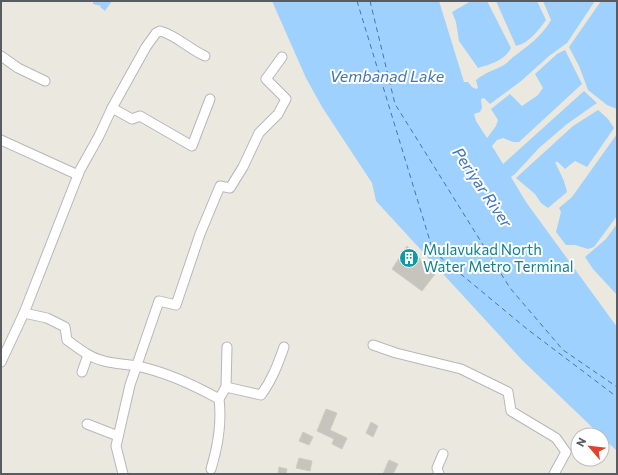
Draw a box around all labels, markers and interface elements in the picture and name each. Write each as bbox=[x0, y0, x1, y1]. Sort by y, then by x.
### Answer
water label: Vembanad Lake bbox=[330, 66, 445, 85]
water label: Periyar River bbox=[449, 143, 517, 231]
place label: Mulavukad North Water Metro Terminal bbox=[423, 240, 574, 275]
building icon: Mulavukad North Water Metro Terminal bbox=[398, 247, 420, 269]
north arrow bbox=[570, 427, 610, 467]
text: N bbox=[573, 435, 588, 449]

